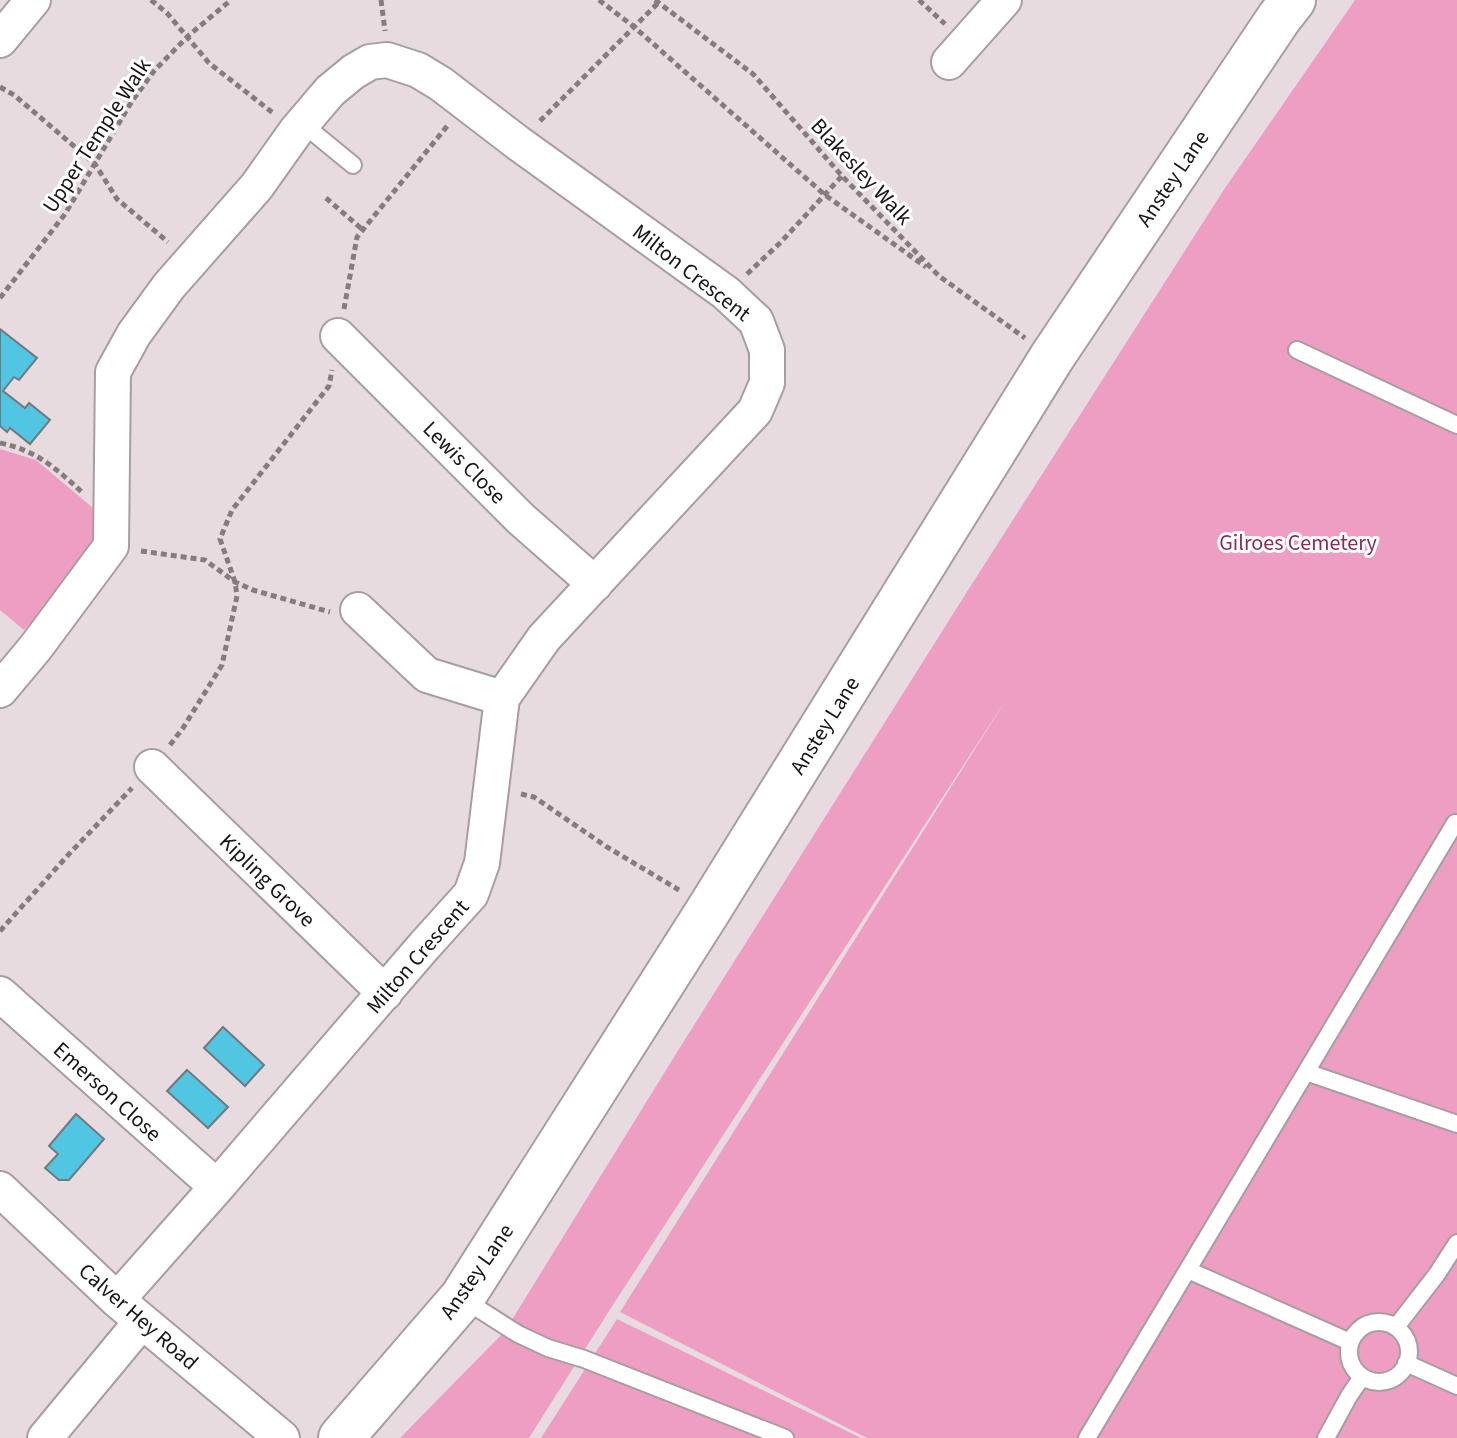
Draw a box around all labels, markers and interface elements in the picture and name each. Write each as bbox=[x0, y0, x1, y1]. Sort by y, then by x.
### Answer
street label: Upper Temple Walk bbox=[35, 52, 159, 219]
street label: Blakesley Walk bbox=[803, 111, 919, 232]
street label: Anstey Lane bbox=[1129, 124, 1217, 233]
street label: Milton Crescent bbox=[625, 216, 758, 330]
street label: Lewis Close bbox=[415, 414, 513, 512]
park label: Gilroes Cemetery bbox=[1219, 527, 1377, 559]
street label: Anstey Lane bbox=[782, 670, 868, 781]
street label: Kipling Grove bbox=[212, 827, 323, 935]
street label: Milton Crescent bbox=[359, 892, 477, 1021]
street label: Emerson Close bbox=[46, 1034, 169, 1149]
street label: Anstey Lane bbox=[432, 1217, 522, 1326]
street label: Calver Hey Road bbox=[71, 1256, 205, 1378]

